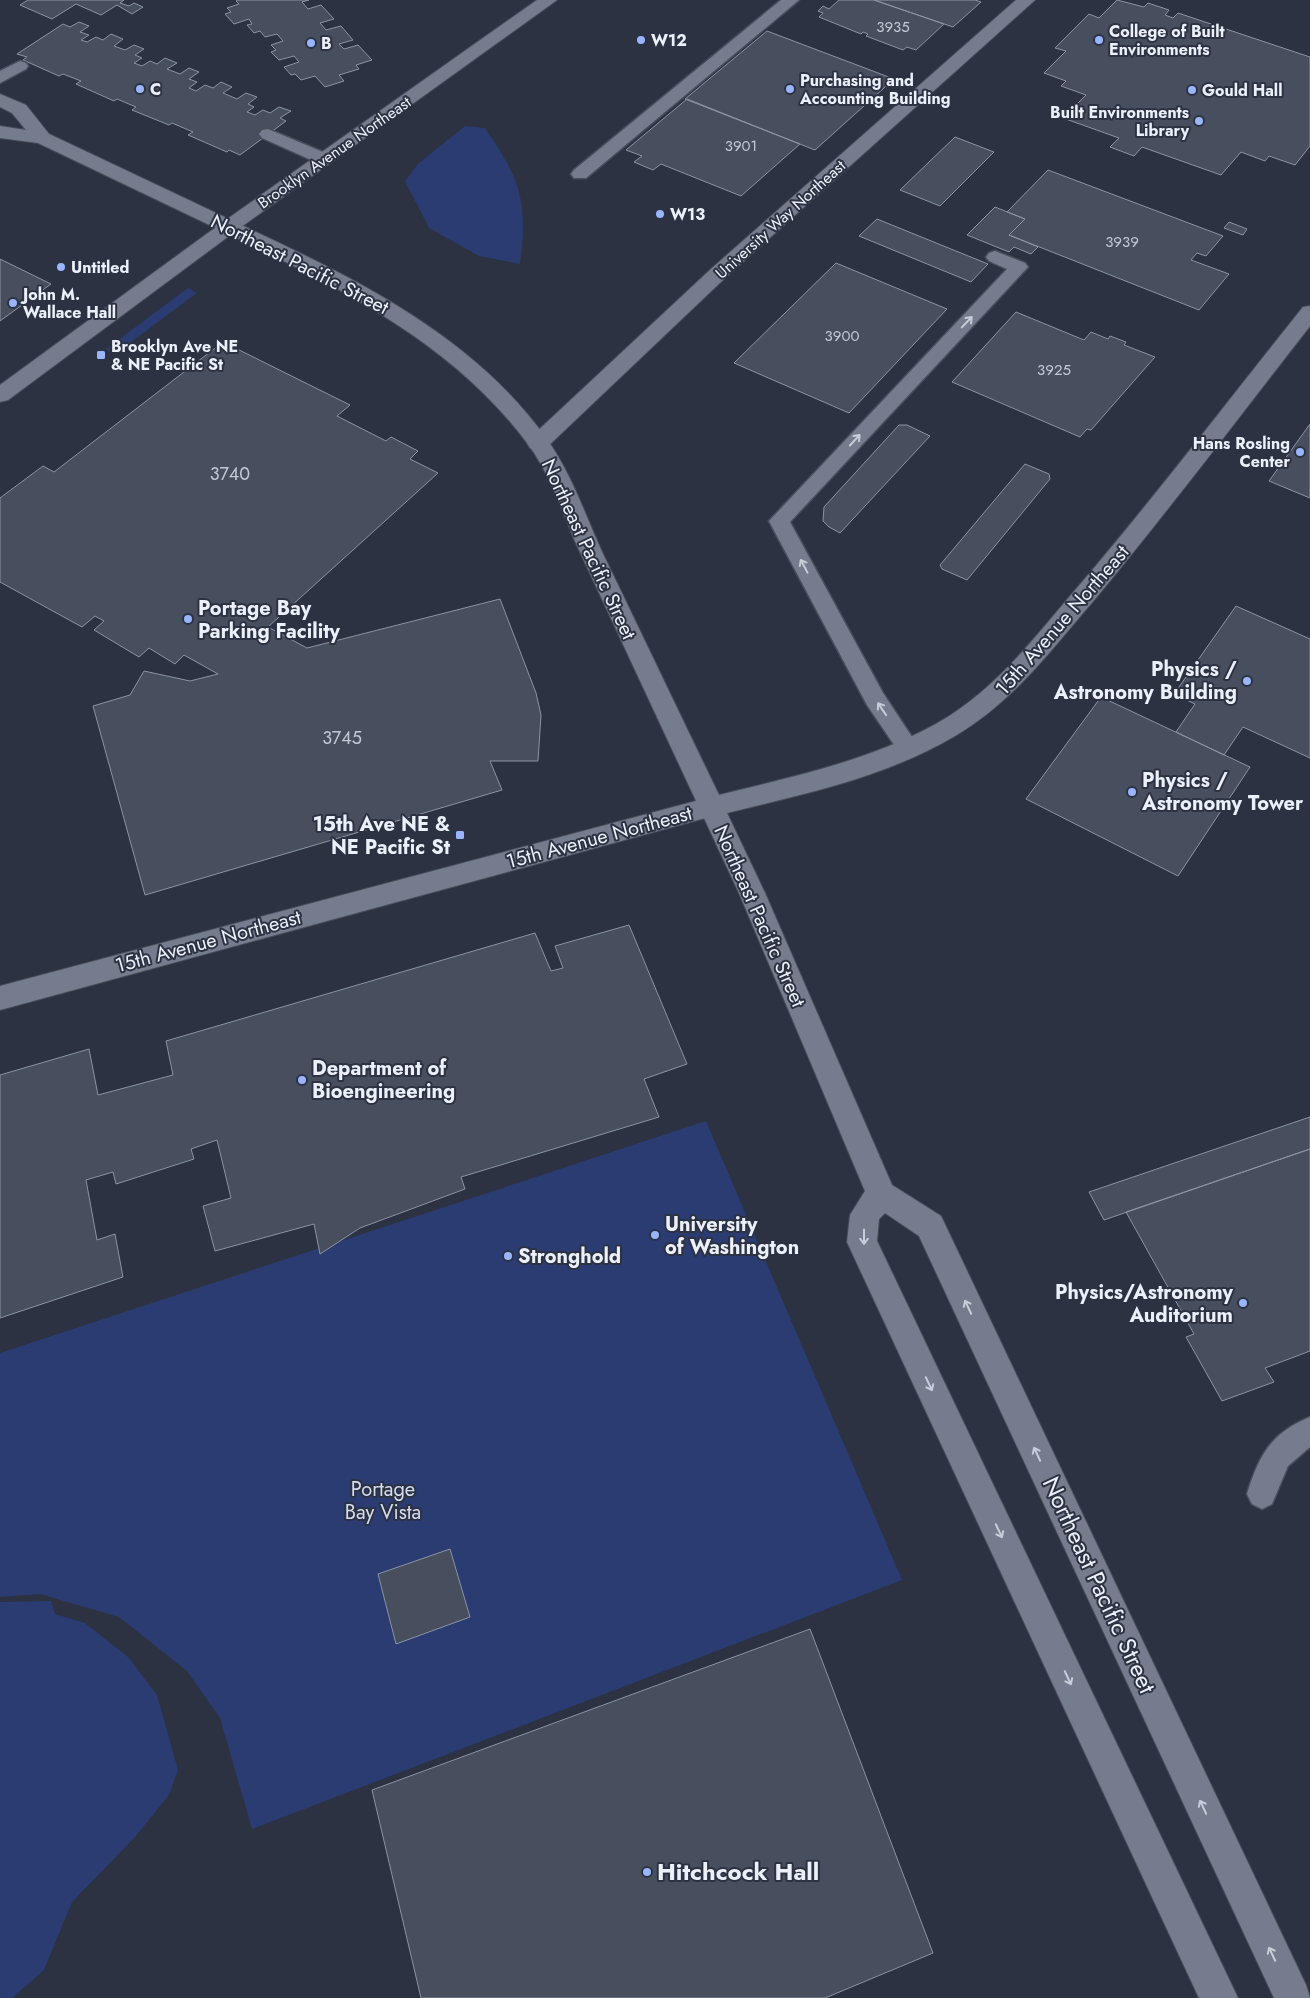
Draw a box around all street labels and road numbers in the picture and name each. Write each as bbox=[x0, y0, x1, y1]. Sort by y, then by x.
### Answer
street label: Brooklyn Avenue Northeast bbox=[253, 91, 416, 214]
street label: University Way Northeast bbox=[710, 154, 851, 284]
street label: Northeast Pacific Street bbox=[206, 207, 394, 322]
street label: Northeast Pacific Street bbox=[534, 454, 643, 644]
street label: 15th Avenue Northeast bbox=[989, 539, 1136, 702]
street label: 15th Avenue Northeast bbox=[503, 799, 695, 876]
street label: Northeast Pacific Street bbox=[706, 821, 813, 1012]
street label: 15th Avenue Northeast bbox=[112, 903, 304, 980]
street label: Northeast Pacific Street bbox=[1034, 1471, 1165, 1699]

